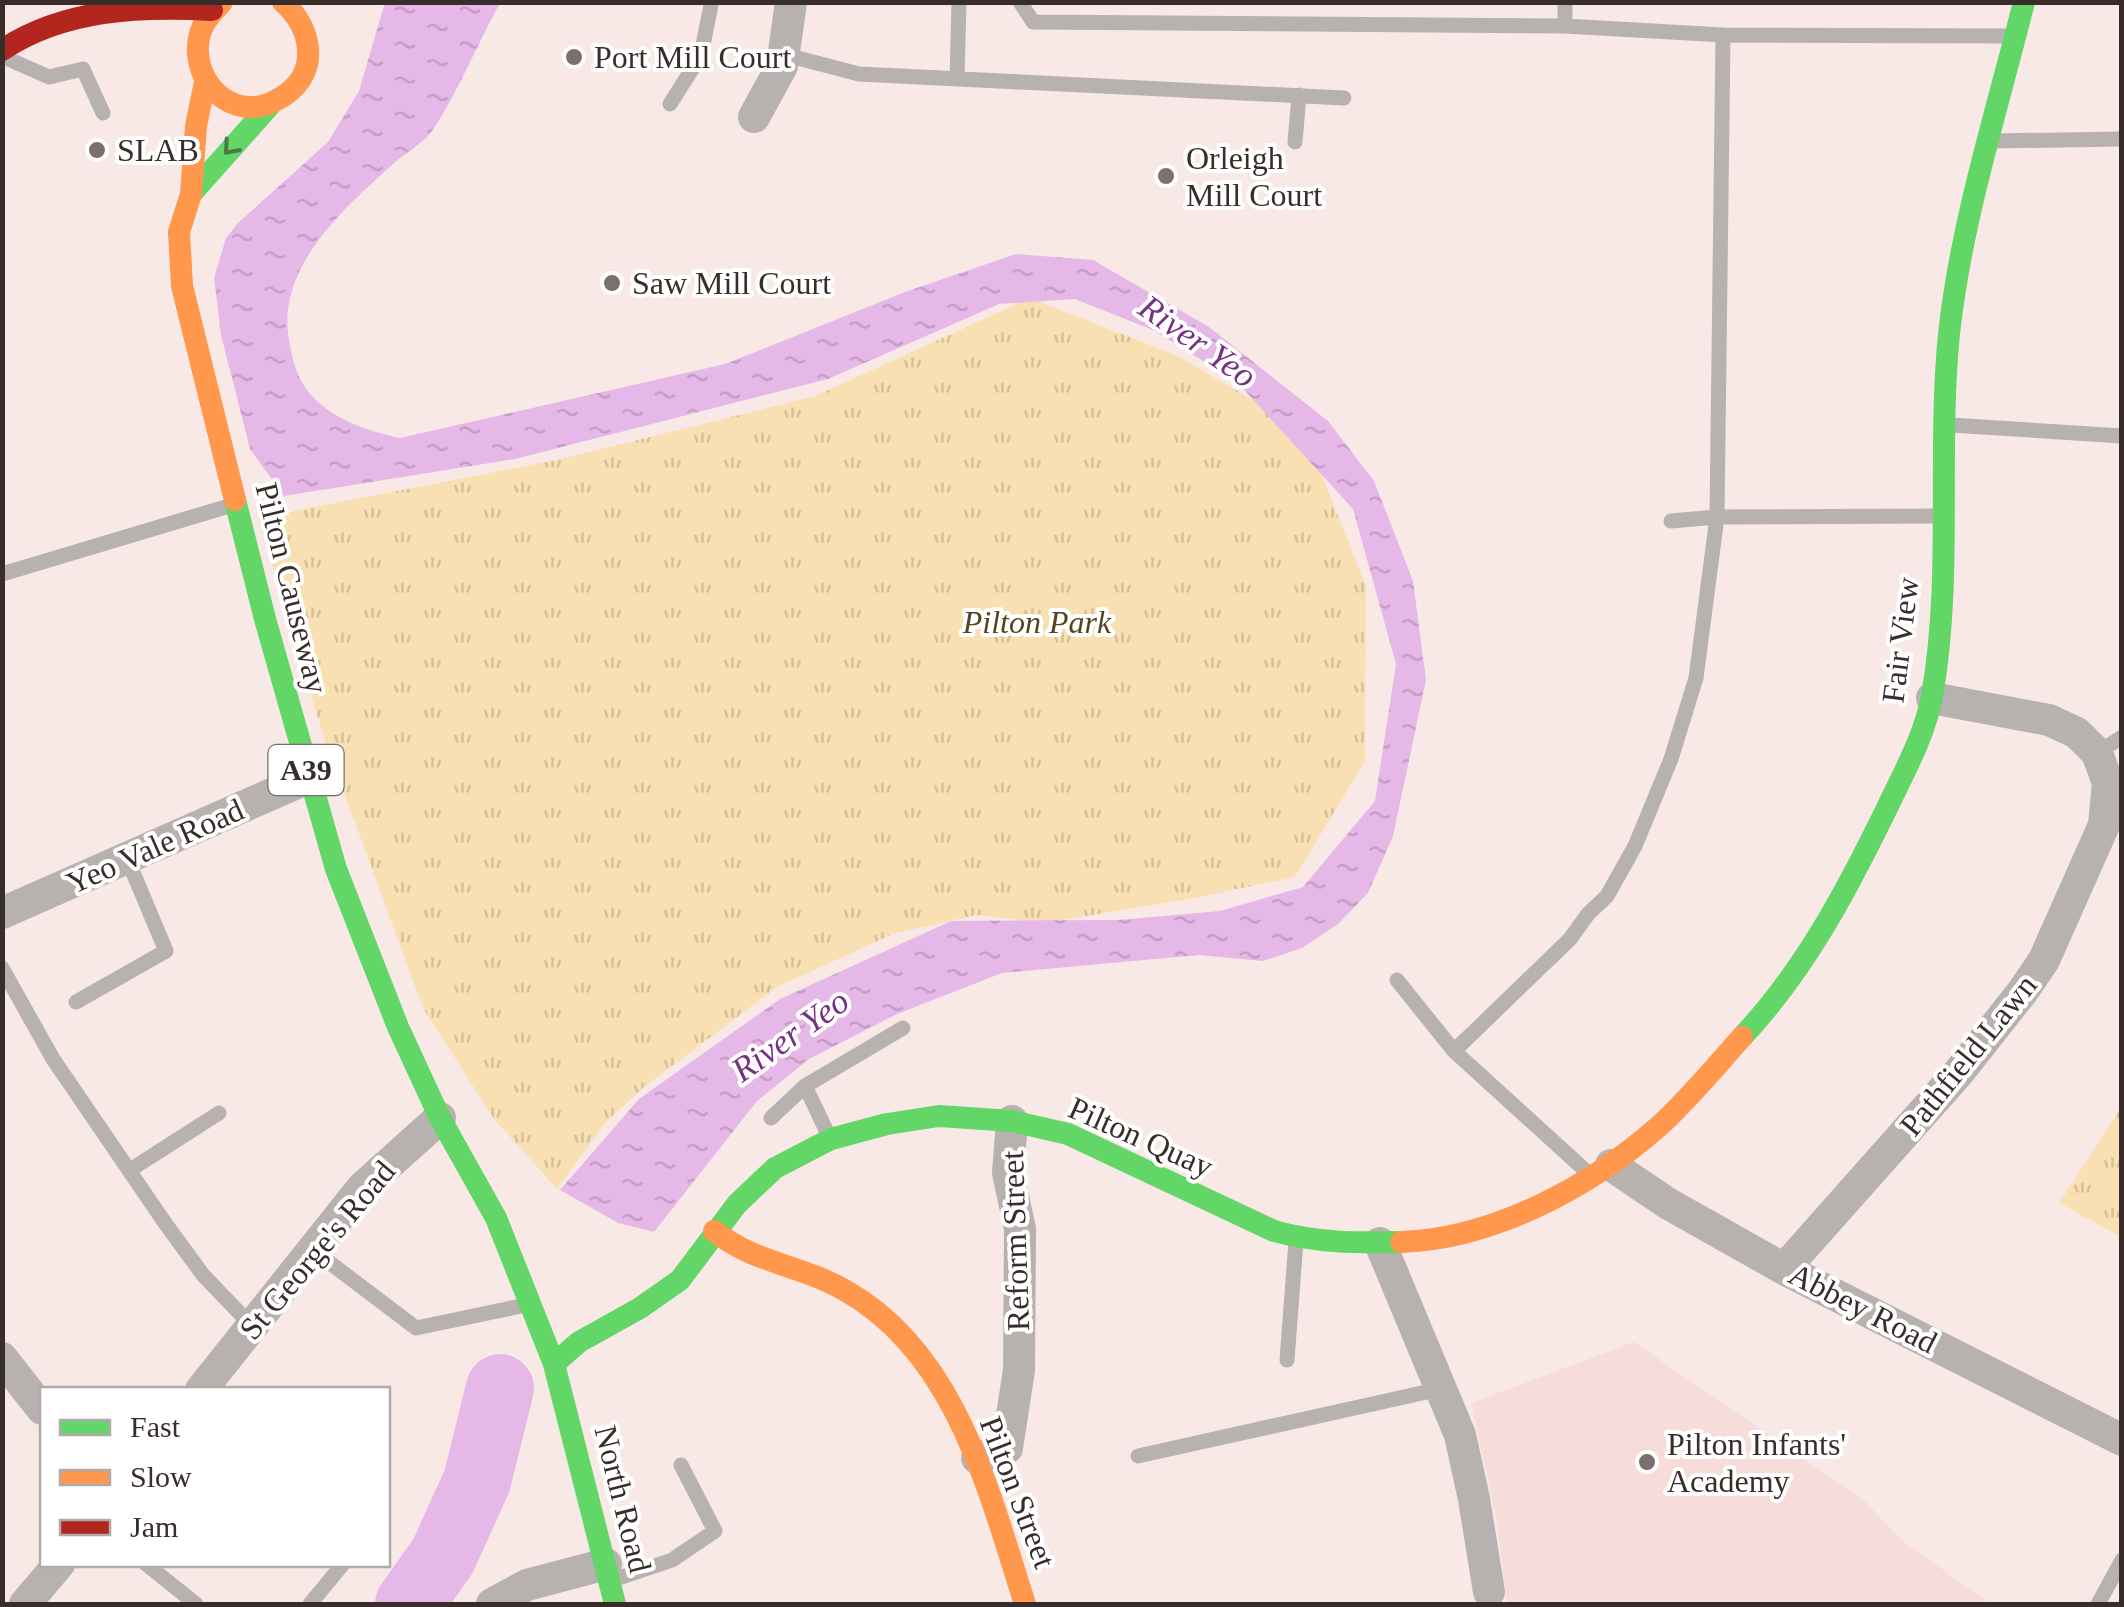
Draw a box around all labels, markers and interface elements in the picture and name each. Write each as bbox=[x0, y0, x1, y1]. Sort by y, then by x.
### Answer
place label: Port Mill Court bbox=[594, 39, 791, 75]
marker: Port Mill Court bbox=[563, 46, 585, 68]
place label: SLAB bbox=[117, 132, 199, 168]
one-way arrow bbox=[224, 136, 242, 155]
marker: SLAB bbox=[86, 139, 108, 161]
place label: Orleigh Mill Court bbox=[1186, 140, 1322, 213]
marker: Orleigh Mill Court bbox=[1155, 165, 1177, 187]
place label: Saw Mill Court bbox=[632, 265, 831, 301]
marker: Saw Mill Court bbox=[601, 272, 623, 294]
water label: River Yeo bbox=[1131, 286, 1264, 396]
street label: Pilton Causeway bbox=[248, 479, 336, 697]
street label: Fair View bbox=[1874, 575, 1926, 705]
park label: Pilton Park bbox=[962, 604, 1112, 640]
road number: A39 bbox=[268, 745, 344, 795]
street label: Yeo Vale Road bbox=[61, 791, 249, 901]
street label: Pathfield Lawn bbox=[1892, 967, 2044, 1143]
water label: River Yeo bbox=[723, 981, 856, 1090]
street label: Pilton Quay bbox=[1063, 1089, 1219, 1185]
street label: Reform Street bbox=[994, 1150, 1036, 1332]
street label: St George's Road bbox=[232, 1153, 402, 1347]
street label: Abbey Road bbox=[1783, 1255, 1943, 1361]
legend bbox=[40, 1387, 390, 1567]
text: Fast bbox=[130, 1410, 181, 1443]
street label: Pilton Street bbox=[973, 1411, 1063, 1573]
street label: North Road bbox=[587, 1422, 659, 1576]
place label: Pilton Infants' Academy bbox=[1667, 1426, 1846, 1499]
marker: Pilton Infants' Academy bbox=[1636, 1451, 1658, 1473]
text: Slow bbox=[130, 1460, 192, 1493]
text: Jam bbox=[130, 1510, 178, 1543]

